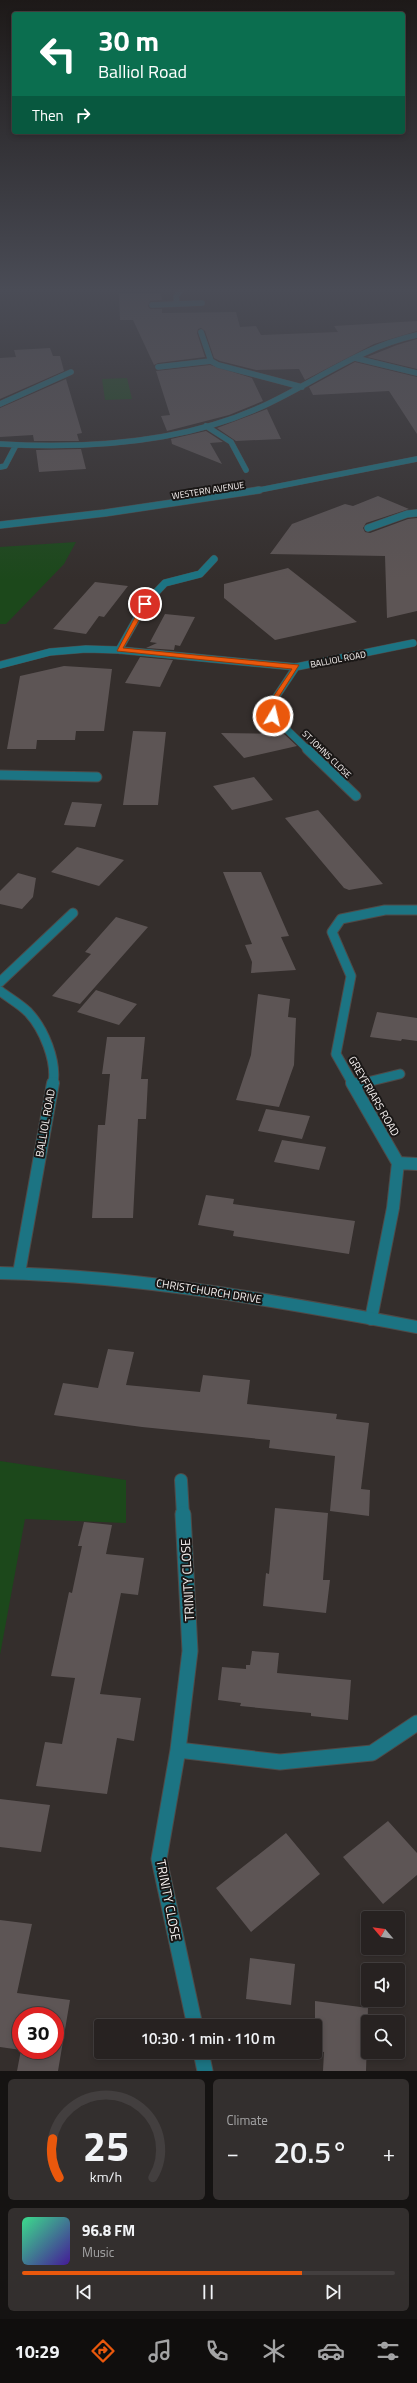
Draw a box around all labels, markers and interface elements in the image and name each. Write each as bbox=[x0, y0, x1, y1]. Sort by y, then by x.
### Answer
text: 30 m bbox=[98, 19, 159, 62]
icon: left bbox=[32, 28, 84, 80]
text: Balliol Road bbox=[98, 58, 187, 85]
text: Then bbox=[32, 104, 64, 127]
icon: right bbox=[72, 104, 94, 126]
street label: WESTERN AVENUE bbox=[171, 478, 245, 502]
pin bbox=[128, 587, 162, 621]
icon: arrive bbox=[134, 593, 156, 615]
street label: BALLIOL ROAD bbox=[309, 647, 367, 671]
position arrow bbox=[252, 695, 294, 737]
street label: ST JOHNS CLOSE bbox=[299, 727, 355, 781]
street label: GREYFRIARS ROAD bbox=[345, 1053, 403, 1139]
street label: BALLIOL ROAD bbox=[31, 1088, 59, 1158]
street label: CHRISTCHURCH DRIVE bbox=[155, 1275, 263, 1307]
street label: TRINITY CLOSE bbox=[175, 1538, 199, 1622]
street label: TRINITY CLOSE bbox=[151, 1858, 187, 1942]
north arrow bbox=[361, 1911, 405, 1955]
map controls bbox=[361, 1911, 405, 2059]
button: sound bbox=[361, 1963, 405, 2007]
speed limit sign: 30 bbox=[12, 2007, 64, 2059]
button: search bbox=[361, 2015, 405, 2059]
text: 10:30 · 1 min · 110 m bbox=[141, 2027, 275, 2050]
text: Climate bbox=[227, 2110, 268, 2130]
text: 25 bbox=[83, 2113, 130, 2176]
text: 20.5° bbox=[274, 2129, 348, 2175]
text: − bbox=[227, 2136, 239, 2170]
text: + bbox=[383, 2136, 395, 2170]
text: km/h bbox=[90, 2165, 122, 2187]
text: 96.8 FM bbox=[82, 2219, 135, 2242]
text: Music bbox=[82, 2242, 114, 2262]
icon: previous bbox=[73, 2281, 95, 2303]
icon: pause bbox=[197, 2281, 219, 2303]
icon: next bbox=[322, 2281, 344, 2303]
icon: directions bbox=[89, 2337, 117, 2365]
icon: music bbox=[146, 2337, 174, 2365]
icon: phone bbox=[203, 2337, 231, 2365]
icon: climate bbox=[260, 2337, 288, 2365]
icon: car bbox=[317, 2337, 345, 2365]
icon: filters bbox=[374, 2337, 402, 2365]
text: 10:29 bbox=[15, 2338, 60, 2365]

